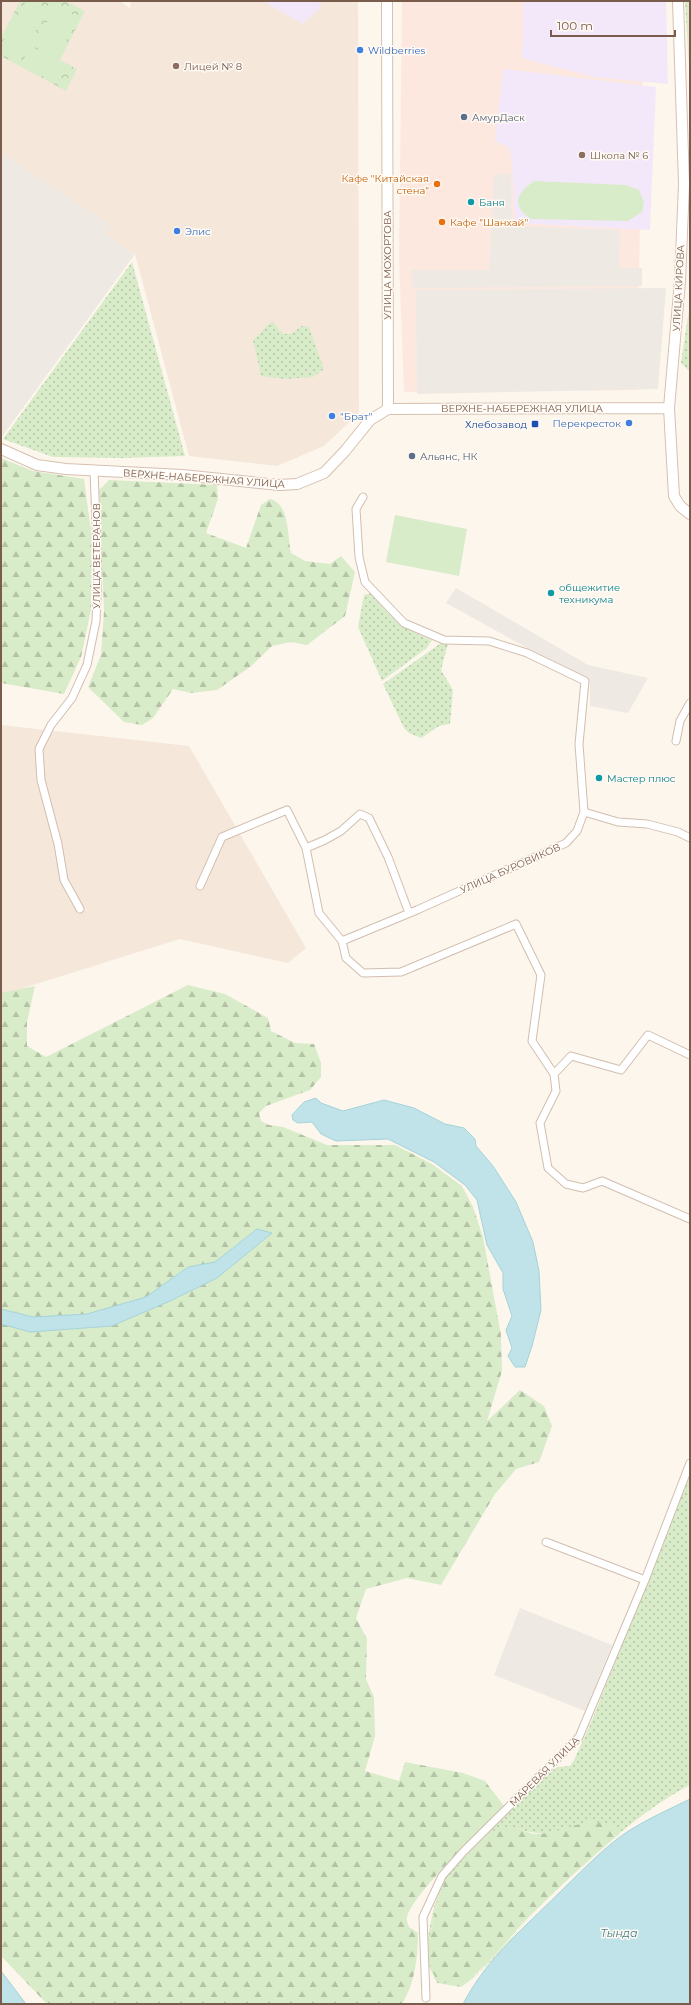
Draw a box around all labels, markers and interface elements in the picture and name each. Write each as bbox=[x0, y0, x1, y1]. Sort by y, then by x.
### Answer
scale bar bbox=[551, 12, 675, 38]
text: 100 m bbox=[557, 18, 593, 33]
place label: Wildberries bbox=[368, 44, 426, 57]
marker: Wildberries bbox=[355, 45, 365, 55]
place label: Лицей № 8 bbox=[184, 60, 242, 73]
marker: Лицей № 8 bbox=[171, 61, 181, 71]
place label: АмурДаск bbox=[472, 111, 525, 124]
marker: АмурДаск bbox=[459, 112, 469, 122]
place label: Школа № 6 bbox=[590, 149, 648, 162]
marker: Школа № 6 bbox=[577, 150, 587, 160]
place label: Кафе "Китайская стена" bbox=[341, 172, 429, 197]
marker: Кафе "Китайская стена" bbox=[432, 179, 442, 189]
place label: Баня bbox=[479, 196, 505, 209]
marker: Баня bbox=[466, 197, 476, 207]
street label: УЛИЦА МОХОРТОВА bbox=[381, 210, 394, 320]
place label: Кафе "Шанхай" bbox=[450, 216, 528, 229]
marker: Кафе "Шанхай" bbox=[437, 217, 447, 227]
place label: Элис bbox=[185, 225, 211, 238]
marker: Элис bbox=[172, 226, 182, 236]
street label: УЛИЦА КИРОВА bbox=[670, 244, 687, 332]
street label: ВЕРХНЕ-НАБЕРЕЖНАЯ УЛИЦА bbox=[441, 402, 604, 415]
place label: "Брат" bbox=[340, 410, 372, 423]
marker: "Брат" bbox=[327, 411, 337, 421]
place label: Перекресток bbox=[552, 417, 621, 430]
place label: Хлебозавод bbox=[465, 418, 527, 431]
marker: Перекресток bbox=[624, 418, 634, 428]
marker: Хлебозавод bbox=[530, 419, 540, 429]
place label: Альянс, НК bbox=[420, 450, 478, 463]
marker: Альянс, НК bbox=[407, 451, 417, 461]
street label: ВЕРХНЕ-НАБЕРЕЖНАЯ УЛИЦА bbox=[123, 466, 286, 491]
street label: УЛИЦА ВЕТЕРАНОВ bbox=[90, 503, 103, 609]
place label: общежитие техникума bbox=[559, 581, 620, 606]
marker: общежитие техникума bbox=[546, 588, 556, 598]
place label: Мастер плюс bbox=[607, 772, 676, 785]
marker: Мастер плюс bbox=[594, 773, 604, 783]
street label: УЛИЦА БУРОВИКОВ bbox=[458, 840, 563, 897]
street label: МАРЕВАЯ УЛИЦА bbox=[507, 1733, 582, 1809]
water label: Тында bbox=[601, 1926, 638, 1940]

